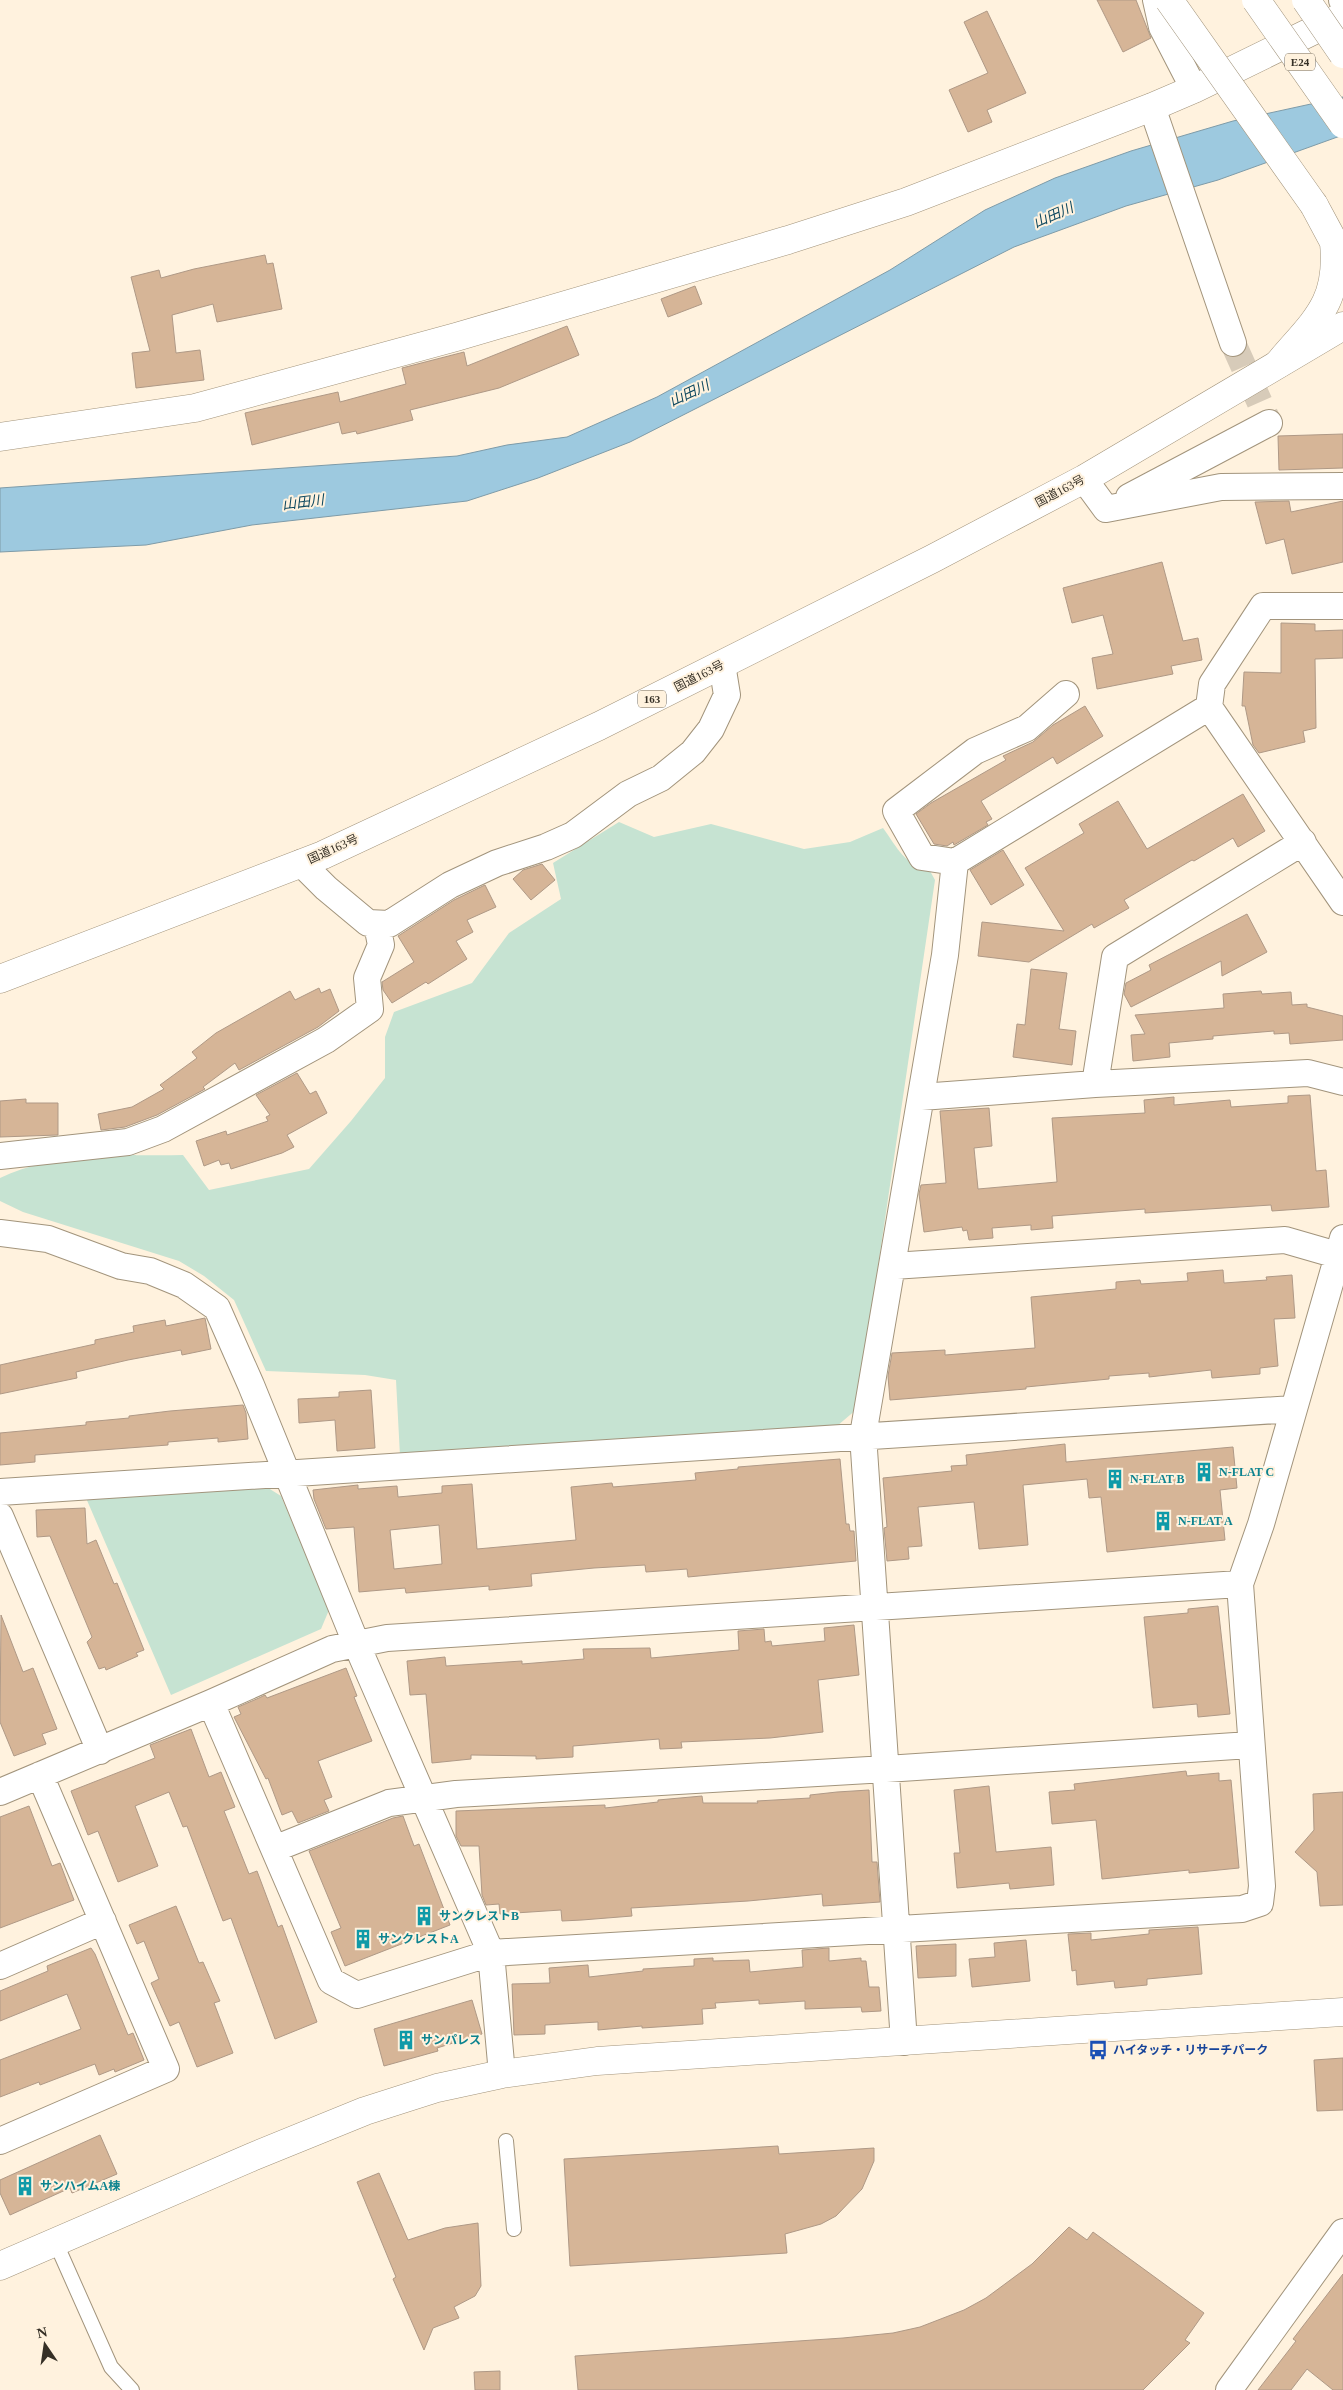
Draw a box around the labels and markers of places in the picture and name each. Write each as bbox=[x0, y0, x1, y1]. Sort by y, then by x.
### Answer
building icon: N-FLAT C bbox=[1193, 1461, 1215, 1483]
place label: N-FLAT C bbox=[1219, 1465, 1274, 1479]
building icon: N-FLAT B bbox=[1104, 1468, 1126, 1490]
place label: N-FLAT B bbox=[1130, 1472, 1185, 1486]
building icon: N-FLAT A bbox=[1152, 1510, 1174, 1532]
place label: N-FLAT A bbox=[1178, 1514, 1233, 1528]
building icon: サンクレストB bbox=[413, 1905, 435, 1927]
place label: サンクレストB bbox=[439, 1909, 519, 1923]
building icon: サンクレストA bbox=[352, 1928, 374, 1950]
place label: サンクレストA bbox=[378, 1932, 459, 1946]
building icon: サンパレス bbox=[395, 2029, 417, 2051]
place label: サンパレス bbox=[421, 2033, 481, 2047]
bus stop icon: ハイタッチ・リサーチパーク bbox=[1087, 2039, 1109, 2061]
place label: ハイタッチ・リサーチパーク bbox=[1113, 2043, 1268, 2057]
building icon: サンハイムA棟 bbox=[14, 2175, 36, 2197]
place label: サンハイムA棟 bbox=[40, 2179, 120, 2193]

